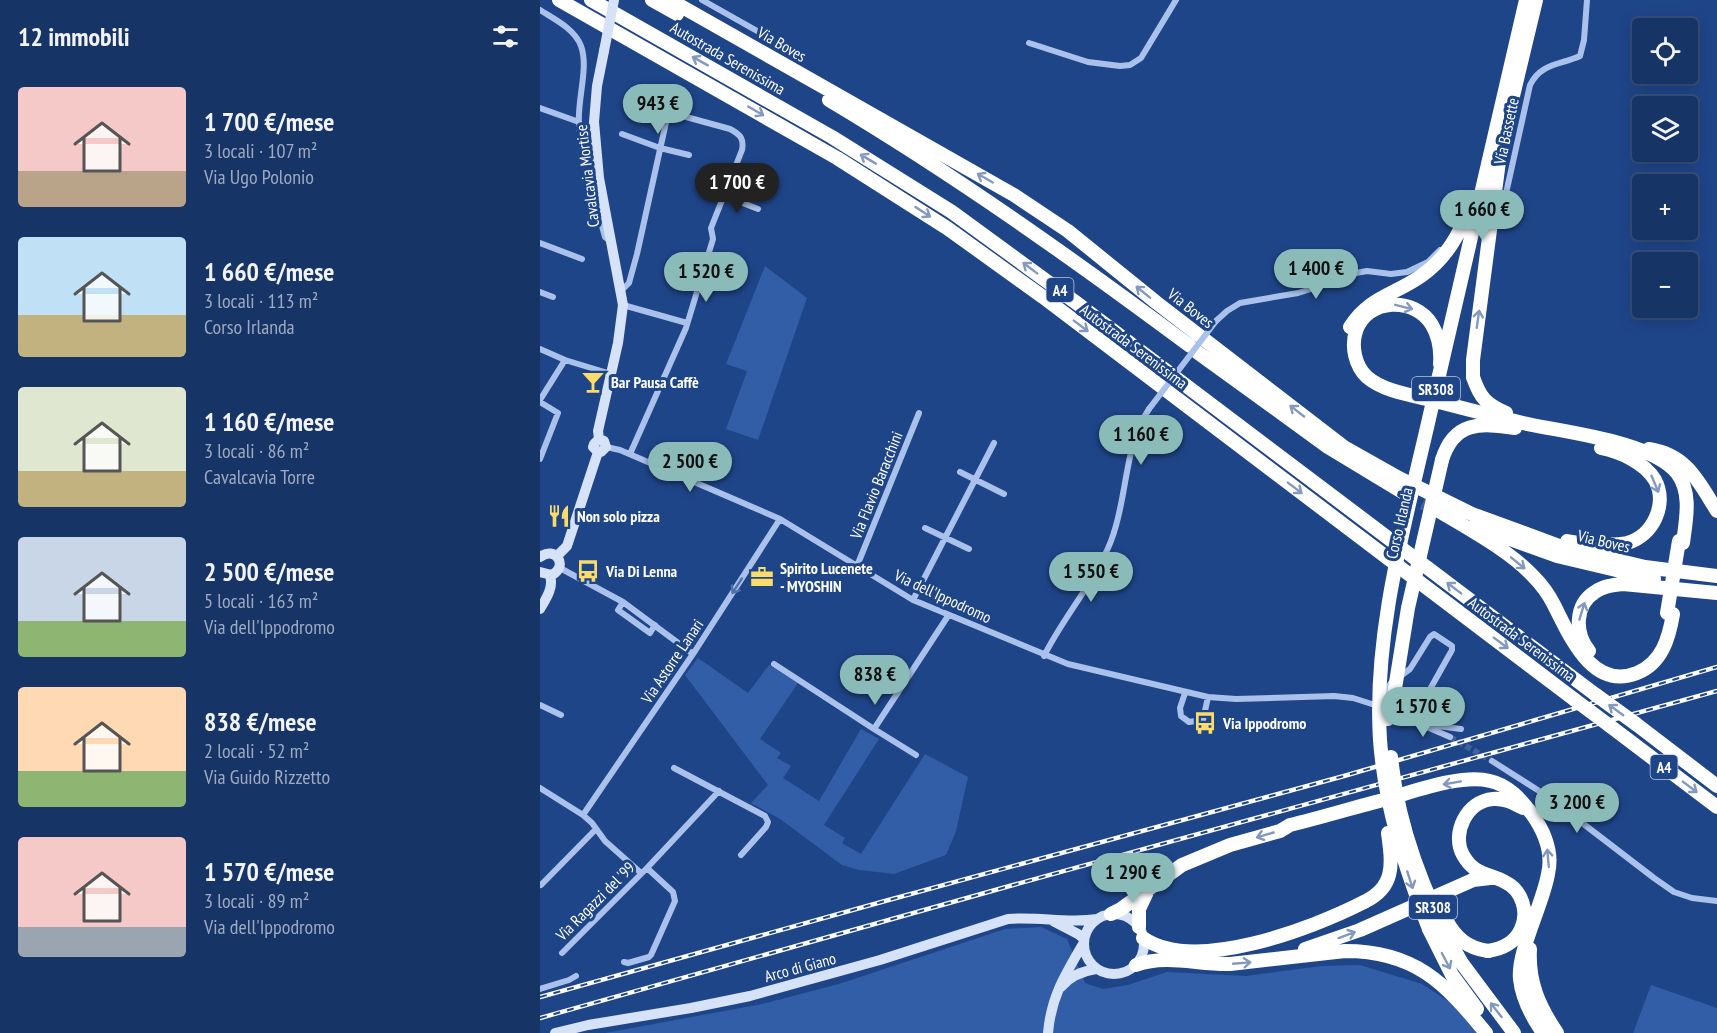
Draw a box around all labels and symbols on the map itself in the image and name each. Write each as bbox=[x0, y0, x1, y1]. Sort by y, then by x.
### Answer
street label: Autostrada Serenissima bbox=[667, 17, 789, 99]
street label: Via Boves bbox=[753, 22, 810, 66]
one-way arrow bbox=[692, 55, 709, 67]
pin: 943 € bbox=[616, 84, 700, 135]
street label: Via Bassette bbox=[1489, 96, 1523, 167]
one-way arrow bbox=[747, 106, 764, 118]
street label: Cavalcavia Mortise bbox=[571, 124, 603, 228]
one-way arrow bbox=[860, 153, 877, 165]
pin: 1 700 € bbox=[682, 163, 792, 214]
one-way arrow bbox=[977, 172, 994, 184]
pin: 1 660 € bbox=[1427, 190, 1537, 241]
one-way arrow bbox=[914, 206, 931, 218]
pin: 1 400 € bbox=[1261, 249, 1371, 300]
pin: 1 520 € bbox=[651, 252, 761, 303]
one-way arrow bbox=[1022, 262, 1038, 275]
road number: A4 bbox=[1046, 278, 1074, 302]
street label: Via Boves bbox=[1163, 283, 1218, 332]
one-way arrow bbox=[1136, 285, 1151, 299]
street label: Autostrada Serenissima bbox=[1076, 299, 1192, 393]
one-way arrow bbox=[1394, 301, 1413, 313]
one-way arrow bbox=[1472, 309, 1483, 329]
one-way arrow bbox=[1073, 319, 1089, 332]
bar icon: Bar Pausa Caffè bbox=[580, 369, 606, 395]
place label: Bar Pausa Caffè bbox=[611, 372, 699, 392]
road number: SR308 bbox=[1412, 377, 1460, 401]
one-way arrow bbox=[1290, 405, 1306, 417]
pin: 1 160 € bbox=[1086, 415, 1196, 466]
street label: Via Flavio Baracchini bbox=[845, 428, 907, 543]
pin: 2 500 € bbox=[635, 442, 745, 493]
one-way arrow bbox=[1650, 475, 1661, 493]
one-way arrow bbox=[1287, 481, 1303, 494]
street label: Corso Irlanda bbox=[1381, 485, 1417, 561]
restaurant icon: Non solo pizza bbox=[546, 503, 572, 529]
place label: Non solo pizza bbox=[577, 506, 660, 526]
street label: Via Boves bbox=[1575, 525, 1632, 557]
pin: 1 550 € bbox=[1036, 552, 1146, 603]
one-way arrow bbox=[1510, 557, 1526, 570]
bus stop icon: Via Di Lenna bbox=[575, 558, 601, 584]
place label: Spirito Lucenete - MYOSHIN bbox=[780, 558, 873, 596]
place label: Via Di Lenna bbox=[605, 561, 678, 581]
office icon: Spirito Lucenete - MYOSHIN bbox=[749, 564, 775, 590]
street label: Via dell'Ippodromo bbox=[890, 564, 995, 627]
one-way arrow bbox=[731, 577, 743, 594]
one-way arrow bbox=[1446, 581, 1462, 594]
street label: Autostrada Serenissima bbox=[1464, 592, 1580, 686]
one-way arrow bbox=[1577, 602, 1588, 621]
street label: Via Astorre Lanari bbox=[636, 615, 707, 708]
one-way arrow bbox=[1493, 637, 1509, 650]
pin: 838 € bbox=[833, 655, 917, 706]
pin: 1 570 € bbox=[1368, 687, 1478, 738]
one-way arrow bbox=[1608, 703, 1624, 716]
bus stop icon: Via Ippodromo bbox=[1192, 710, 1218, 736]
place label: Via Ippodromo bbox=[1222, 713, 1306, 733]
road number: A4 bbox=[1650, 755, 1678, 779]
one-way arrow bbox=[1443, 778, 1463, 789]
one-way arrow bbox=[1682, 781, 1698, 793]
pin: 3 200 € bbox=[1522, 783, 1632, 834]
one-way arrow bbox=[1256, 830, 1275, 841]
one-way arrow bbox=[1542, 848, 1553, 868]
pin: 1 290 € bbox=[1078, 853, 1188, 904]
street label: Via Ragazzi del '99 bbox=[551, 857, 639, 945]
one-way arrow bbox=[1405, 870, 1416, 889]
road number: SR308 bbox=[1409, 895, 1457, 919]
one-way arrow bbox=[1337, 929, 1356, 940]
street label: Arco di Giano bbox=[762, 948, 838, 986]
one-way arrow bbox=[1440, 952, 1452, 970]
one-way arrow bbox=[1232, 957, 1252, 968]
one-way arrow bbox=[1489, 1002, 1502, 1018]

